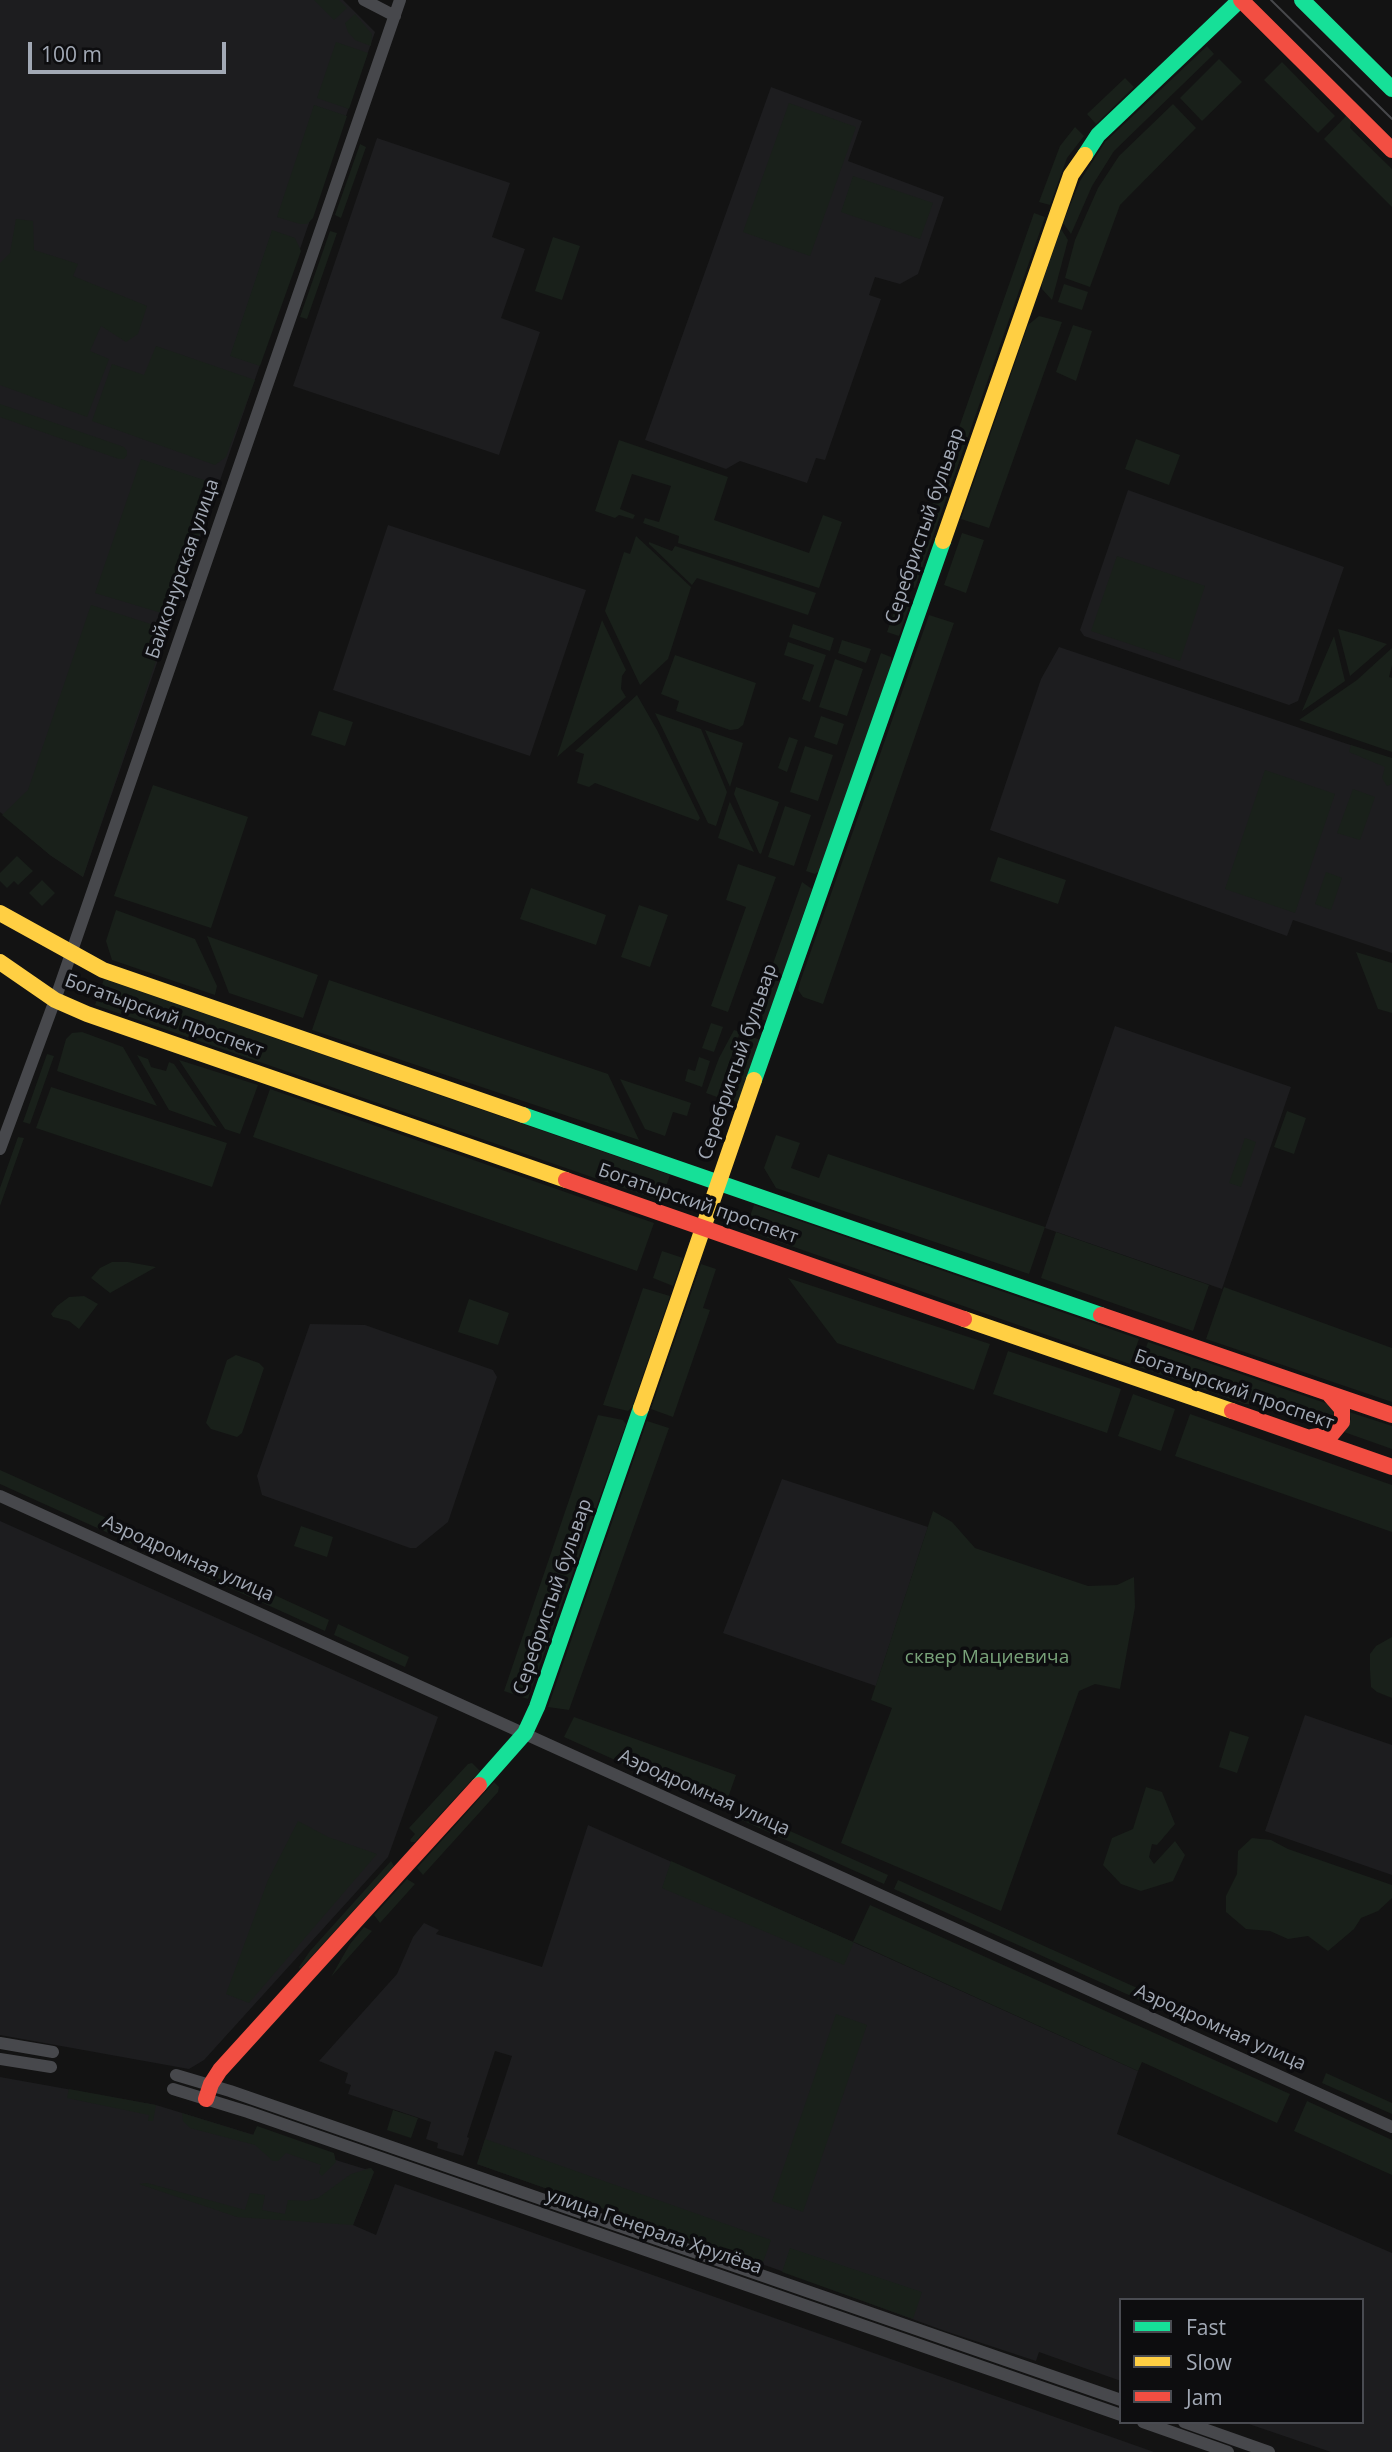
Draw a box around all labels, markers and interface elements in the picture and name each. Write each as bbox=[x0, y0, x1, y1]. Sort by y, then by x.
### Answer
scale bar bbox=[32, 28, 229, 72]
text: 100 m bbox=[41, 40, 102, 68]
street label: Серебристый бульвар bbox=[881, 425, 969, 627]
street label: Байконурская улица bbox=[142, 476, 224, 662]
street label: Серебристый бульвар bbox=[694, 961, 782, 1163]
street label: Богатырский проспект bbox=[61, 969, 267, 1063]
street label: Богатырский проспект bbox=[595, 1159, 801, 1249]
street label: Богатырский проспект bbox=[1131, 1345, 1337, 1435]
street label: Серебристый бульвар bbox=[509, 1496, 597, 1698]
street label: Аэродромная улица bbox=[99, 1511, 277, 1607]
park label: сквер Мациевича bbox=[905, 1647, 1069, 1669]
street label: Аэродромная улица bbox=[615, 1745, 793, 1841]
street label: Аэродромная улица bbox=[1131, 1980, 1309, 2076]
street label: улица Генерала Хрулёва bbox=[543, 2184, 765, 2280]
legend bbox=[1119, 2298, 1364, 2424]
text: Fast bbox=[1186, 2313, 1226, 2341]
text: Slow bbox=[1186, 2348, 1232, 2376]
text: Jam bbox=[1186, 2383, 1223, 2411]

